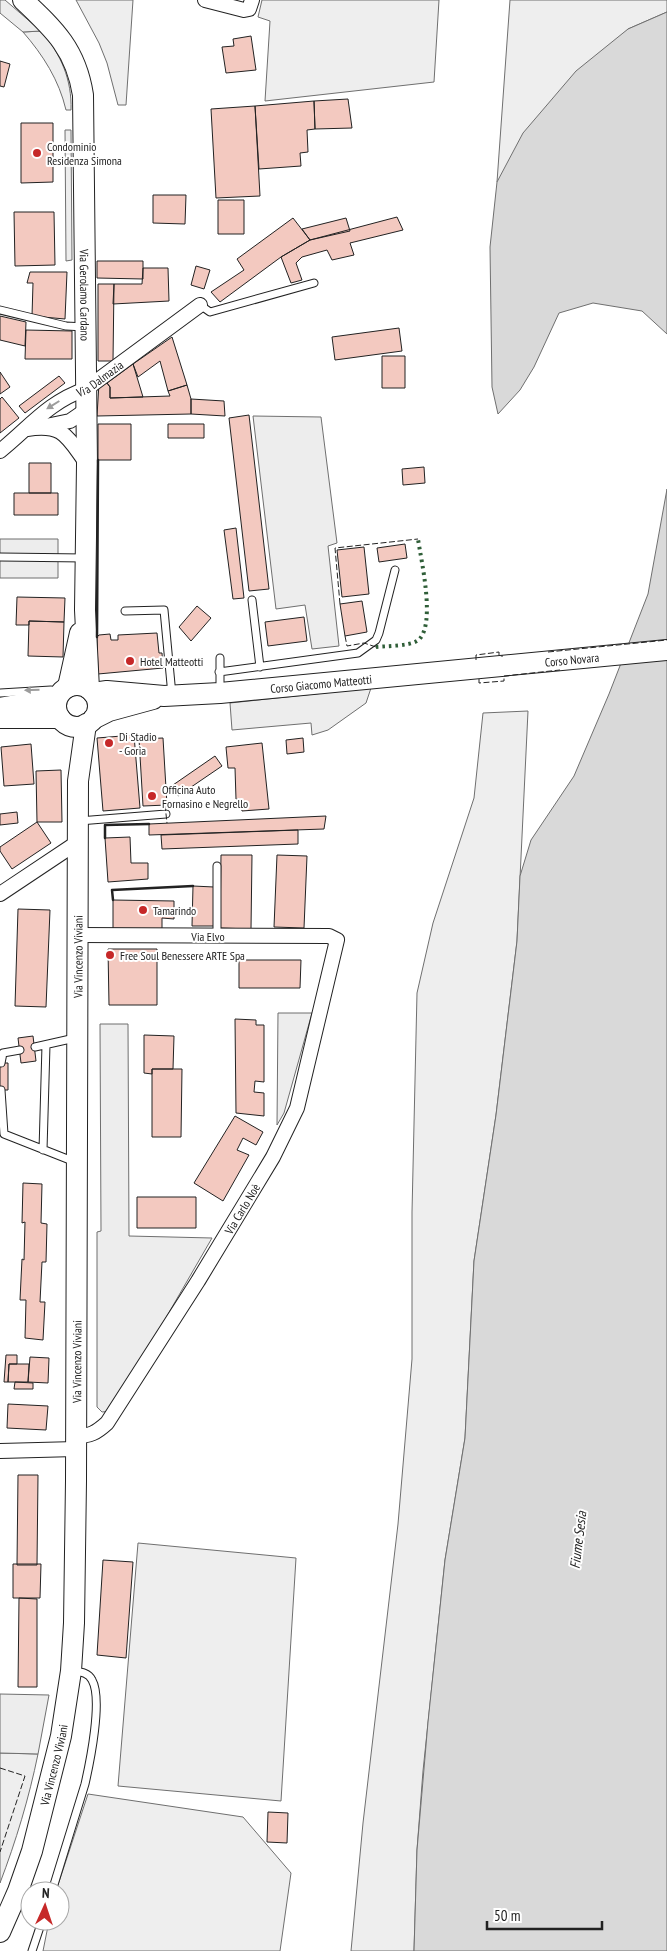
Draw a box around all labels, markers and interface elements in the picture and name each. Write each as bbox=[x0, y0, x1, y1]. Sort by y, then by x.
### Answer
place label: Condominio Residenza Simona bbox=[47, 139, 122, 168]
marker: Condominio Residenza Simona bbox=[31, 147, 43, 159]
street label: Via Gerolamo Cardano bbox=[77, 248, 93, 341]
street label: Via Dalmazia bbox=[73, 357, 126, 400]
one-way arrow bbox=[47, 400, 60, 409]
street label: Corso Novara bbox=[544, 649, 600, 669]
place label: Hotel Matteotti bbox=[140, 654, 203, 669]
marker: Hotel Matteotti bbox=[124, 655, 136, 667]
street label: Corso Giacomo Matteotti bbox=[270, 671, 373, 696]
one-way arrow bbox=[23, 686, 39, 694]
place label: Di Stadio - Goria bbox=[119, 729, 157, 758]
marker: Di Stadio - Goria bbox=[103, 737, 115, 749]
place label: Officina Auto Fornasino e Negrello bbox=[162, 782, 248, 811]
marker: Officina Auto Fornasino e Negrello bbox=[146, 790, 158, 802]
place label: Tamarindo bbox=[153, 903, 196, 918]
marker: Tamarindo bbox=[137, 904, 149, 916]
street label: Via Vincenzo Viviani bbox=[70, 915, 85, 999]
street label: Via Elvo bbox=[190, 929, 225, 944]
place label: Free Soul Benessere ARTE Spa bbox=[120, 948, 245, 963]
marker: Free Soul Benessere ARTE Spa bbox=[104, 949, 116, 961]
street label: Via Carlo Noè bbox=[220, 1181, 263, 1237]
street label: Via Vincenzo Viviani bbox=[69, 1320, 84, 1404]
water label: Fiume Sesia bbox=[566, 1509, 591, 1570]
street label: Via Vincenzo Viviani bbox=[36, 1723, 70, 1808]
north arrow bbox=[20, 1881, 70, 1931]
text: N bbox=[41, 1884, 50, 1902]
scale bar bbox=[487, 1898, 602, 1930]
text: 50 m bbox=[494, 1906, 520, 1925]

